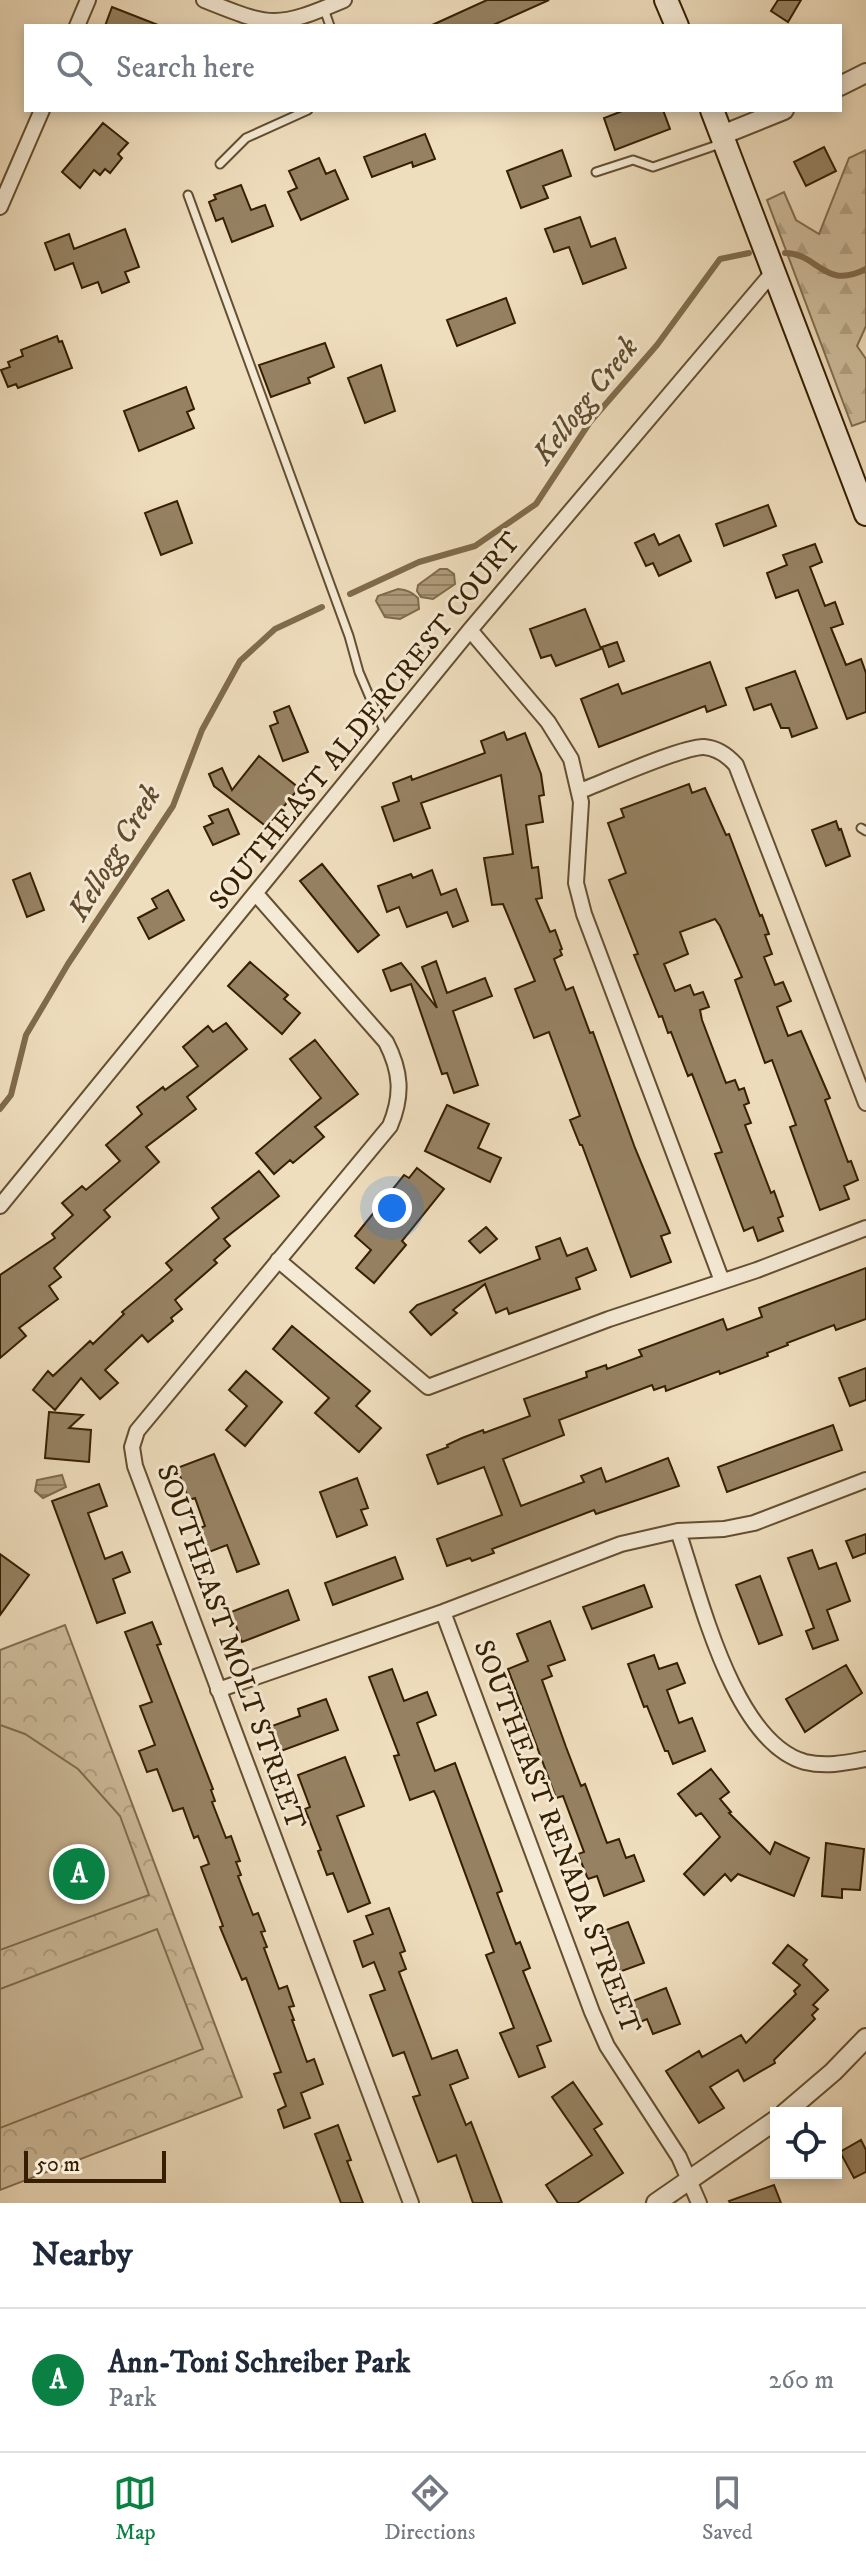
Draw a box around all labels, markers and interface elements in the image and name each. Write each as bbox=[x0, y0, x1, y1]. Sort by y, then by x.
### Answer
search box bbox=[24, 24, 842, 112]
icon: search bbox=[52, 46, 96, 90]
text: Search here bbox=[116, 50, 255, 87]
water label: Kellogg Creek bbox=[524, 330, 647, 473]
street label: SOUTHEAST ALDERCREST COURT bbox=[202, 525, 528, 917]
water label: Kellogg Creek bbox=[60, 778, 170, 928]
your location bbox=[372, 1188, 412, 1228]
street label: SOUTHEAST MOLT STREET bbox=[149, 1460, 313, 1834]
street label: SOUTHEAST RENADA STREET bbox=[466, 1635, 648, 2039]
pin: A bbox=[53, 1844, 105, 1904]
map controls bbox=[770, 2107, 842, 2179]
button: locate bbox=[770, 2107, 842, 2179]
scale bar bbox=[24, 2147, 166, 2183]
text: 50 m bbox=[36, 2151, 80, 2178]
text: Nearby bbox=[32, 2234, 133, 2276]
text: Ann-Toni Schreiber Park bbox=[108, 2345, 410, 2382]
text: A bbox=[50, 2364, 66, 2397]
text: 260 m bbox=[769, 2364, 834, 2397]
text: Park bbox=[108, 2382, 157, 2415]
tab: Map bbox=[113, 2471, 157, 2546]
tab: Directions bbox=[384, 2471, 475, 2546]
tab: Saved bbox=[702, 2471, 753, 2546]

